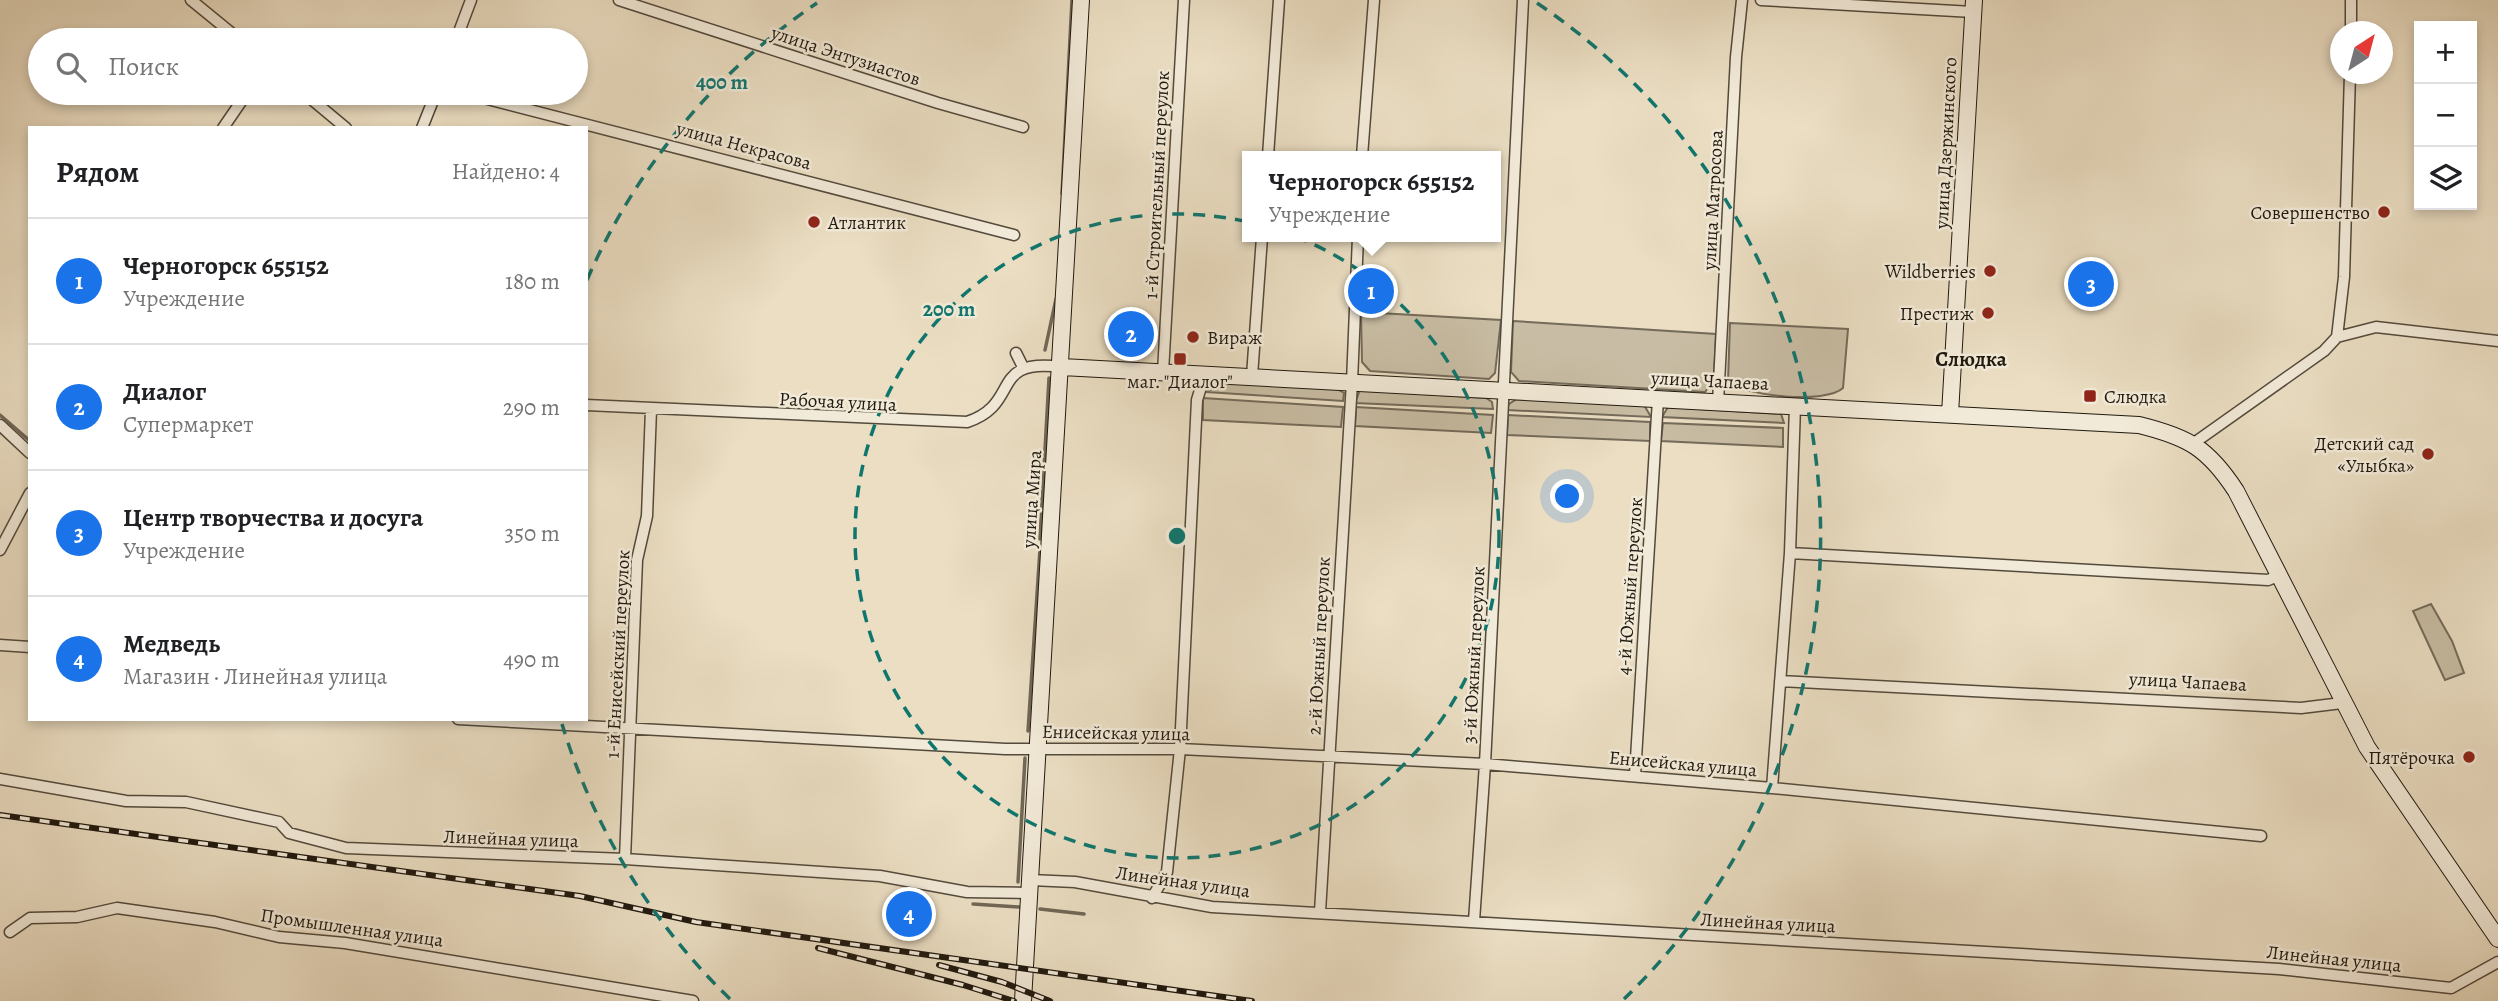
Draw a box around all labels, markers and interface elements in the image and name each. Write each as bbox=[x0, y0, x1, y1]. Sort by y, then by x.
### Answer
street label: улица Энтузиастов bbox=[767, 19, 924, 92]
north arrow bbox=[2330, 21, 2393, 84]
map controls bbox=[2414, 21, 2477, 210]
button: + bbox=[2414, 21, 2477, 84]
search box bbox=[28, 28, 588, 105]
icon: search bbox=[52, 48, 90, 86]
text: Поиск bbox=[108, 49, 179, 84]
street label: улица Дзержинского bbox=[1928, 56, 1963, 231]
text: 400 m bbox=[696, 68, 749, 96]
street label: 1-й Строительный переулок bbox=[1138, 70, 1176, 300]
button: − bbox=[2414, 84, 2477, 147]
street label: улица Некрасова bbox=[672, 115, 814, 177]
street label: улица Матросова bbox=[1696, 129, 1730, 272]
button: layers bbox=[2414, 147, 2477, 210]
popup bbox=[1242, 151, 1501, 242]
text: Рядом bbox=[56, 152, 139, 192]
text: Найдено: 4 bbox=[452, 156, 560, 187]
text: Черногорск 655152 bbox=[1269, 164, 1474, 199]
text: Учреждение bbox=[1269, 199, 1390, 230]
place label: Совершенство bbox=[2251, 200, 2370, 226]
marker: Совершенство bbox=[2376, 204, 2392, 220]
place label: Атлантик bbox=[827, 210, 906, 236]
marker: Атлантик bbox=[806, 214, 822, 230]
text: Черногорск 655152 bbox=[123, 248, 329, 283]
pin: 3 bbox=[2068, 258, 2114, 310]
place label: Wildberries bbox=[1884, 259, 1976, 285]
marker: Wildberries bbox=[1982, 263, 1998, 279]
pin: 1 bbox=[1348, 265, 1394, 317]
text: 1 bbox=[75, 266, 83, 297]
text: 180 m bbox=[505, 266, 560, 297]
text: Учреждение bbox=[123, 283, 245, 314]
text: 200 m bbox=[923, 295, 976, 323]
place label: Престиж bbox=[1900, 301, 1974, 327]
marker: Престиж bbox=[1980, 305, 1996, 321]
pin: 2 bbox=[1108, 308, 1154, 360]
place label: Вираж bbox=[1207, 325, 1262, 351]
marker: Вираж bbox=[1185, 329, 1201, 345]
district label: Слюдка bbox=[1935, 345, 2007, 373]
marker: маг. "Диалог" bbox=[1172, 351, 1188, 367]
street label: улица Чапаева bbox=[1649, 365, 1770, 397]
place label: маг. "Диалог" bbox=[1127, 369, 1233, 395]
text: Диалог bbox=[123, 374, 206, 409]
place label: Слюдка bbox=[2104, 384, 2167, 410]
street label: Рабочая улица bbox=[778, 386, 898, 418]
marker: Слюдка bbox=[2082, 388, 2098, 404]
text: 2 bbox=[73, 392, 85, 423]
text: 290 m bbox=[503, 392, 560, 423]
text: Супермаркет bbox=[123, 409, 254, 440]
place label: Детский сад «Улыбка» bbox=[2315, 431, 2414, 479]
marker: Детский сад «Улыбка» bbox=[2420, 446, 2436, 462]
street label: улица Мира bbox=[1016, 449, 1048, 550]
your location bbox=[1550, 479, 1584, 513]
street label: 4-й Южный переулок bbox=[1611, 496, 1649, 676]
text: Центр творчества и досуга bbox=[123, 500, 423, 535]
text: 3 bbox=[74, 518, 84, 549]
text: 350 m bbox=[505, 518, 560, 549]
centre of rings bbox=[1165, 524, 1189, 548]
text: Учреждение bbox=[123, 535, 245, 566]
street label: 1-й Енисейский переулок bbox=[600, 549, 636, 759]
street label: 2-й Южный переулок bbox=[1301, 556, 1337, 736]
street label: 3-й Южный переулок bbox=[1456, 566, 1492, 744]
text: Медведь bbox=[123, 626, 220, 661]
text: 4 bbox=[74, 644, 84, 675]
text: 490 m bbox=[503, 644, 560, 675]
text: Магазин · Линейная улица bbox=[123, 661, 387, 692]
street label: улица Чапаева bbox=[2127, 666, 2248, 698]
street label: Енисейская улица bbox=[1042, 719, 1191, 747]
street label: Енисейская улица bbox=[1608, 745, 1758, 783]
place label: Пятёрочка bbox=[2368, 745, 2455, 771]
marker: Пятёрочка bbox=[2461, 749, 2477, 765]
street label: Линейная улица bbox=[443, 824, 579, 854]
street label: Линейная улица bbox=[1114, 860, 1252, 904]
pin: 4 bbox=[886, 888, 932, 940]
street label: Промышленная улица bbox=[259, 902, 445, 954]
street label: Линейная улица bbox=[1700, 906, 1836, 940]
street label: Линейная улица bbox=[2265, 939, 2403, 979]

